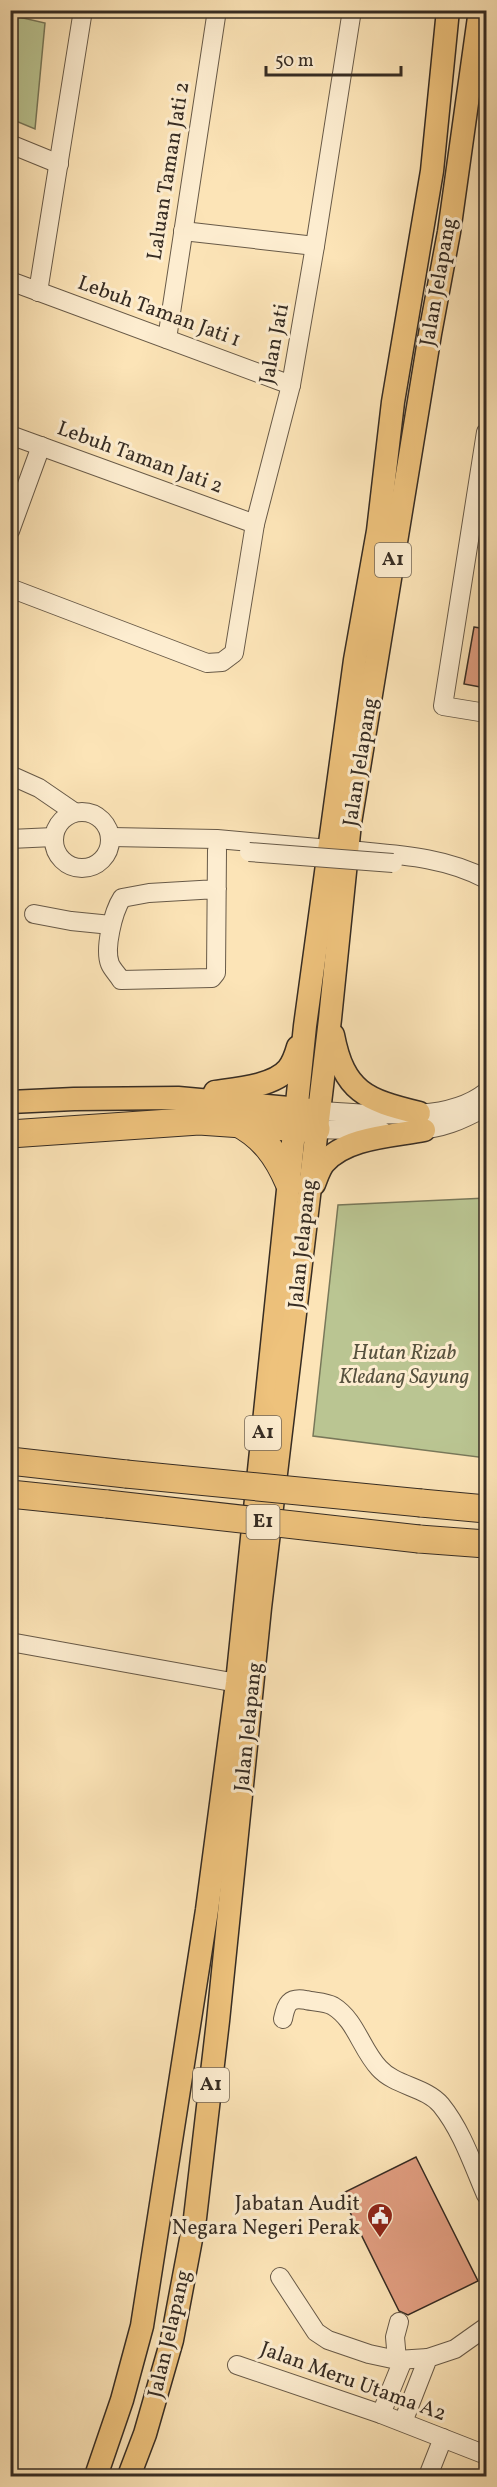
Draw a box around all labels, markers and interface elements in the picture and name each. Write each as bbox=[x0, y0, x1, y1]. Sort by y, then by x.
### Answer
scale bar bbox=[266, 39, 401, 77]
text: 50 m bbox=[275, 49, 314, 74]
street label: Laluan Taman Jati 2 bbox=[141, 80, 197, 262]
street label: Jalan Jelapang bbox=[413, 215, 465, 349]
street label: Lebuh Taman Jati 1 bbox=[73, 269, 245, 355]
street label: Jalan Jati bbox=[253, 301, 297, 387]
street label: Lebuh Taman Jati 2 bbox=[53, 415, 227, 501]
road number: A1 bbox=[375, 543, 411, 577]
street label: Jalan Jelapang bbox=[336, 695, 386, 829]
street label: Jalan Jelapang bbox=[282, 1178, 324, 1310]
park label: Hutan Rizab Kledang Sayung bbox=[339, 1339, 469, 1392]
road number: A1 bbox=[245, 1416, 281, 1450]
road number: E1 bbox=[246, 1505, 280, 1539]
street label: Jalan Jelapang bbox=[228, 1661, 270, 1793]
road number: A1 bbox=[193, 2068, 229, 2102]
place label: Jabatan Audit Negara Negeri Perak bbox=[172, 2190, 361, 2243]
public building icon: Jabatan Audit Negara Negeri Perak bbox=[365, 2201, 395, 2239]
street label: Jalan Jelapang bbox=[141, 2267, 199, 2401]
street label: Jalan Meru Utama A2 bbox=[256, 2335, 450, 2429]

